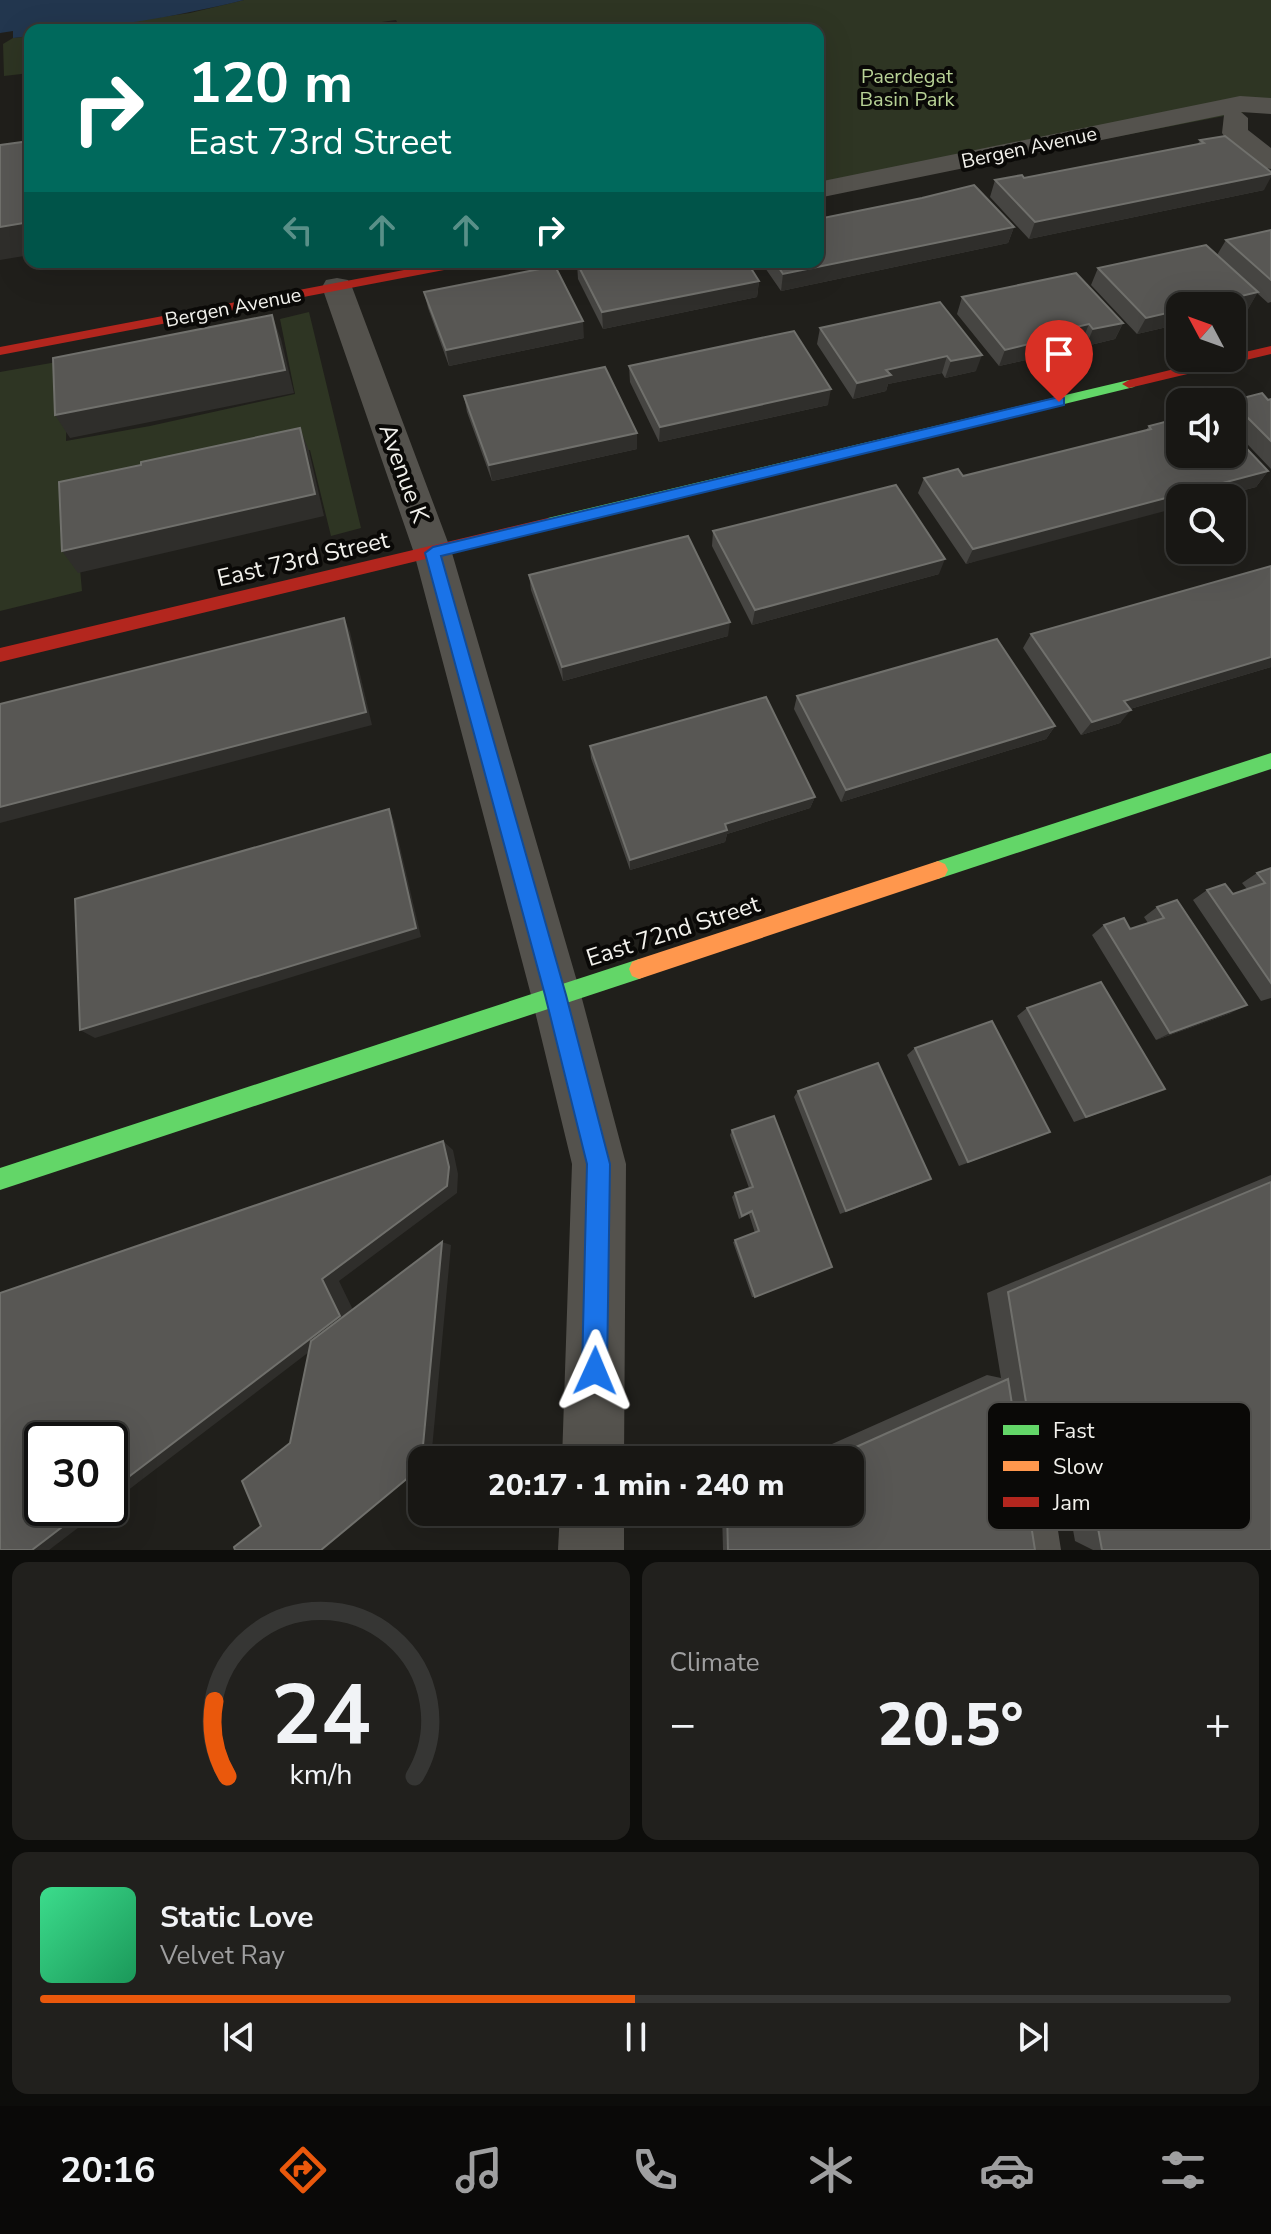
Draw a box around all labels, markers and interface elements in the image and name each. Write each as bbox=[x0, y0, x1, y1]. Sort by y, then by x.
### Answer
text: 120 m bbox=[188, 45, 353, 122]
icon: right bbox=[56, 56, 160, 160]
park label: Paerdegat Basin Park bbox=[860, 63, 955, 113]
text: East 73rd Street bbox=[188, 118, 451, 167]
street label: Bergen Avenue bbox=[959, 120, 1099, 175]
icon: left bbox=[276, 208, 320, 252]
icon: ahead bbox=[360, 208, 404, 252]
icon: ahead bbox=[444, 208, 488, 252]
icon: right bbox=[528, 208, 572, 252]
street label: Bergen Avenue bbox=[163, 281, 303, 334]
north arrow bbox=[1166, 292, 1246, 372]
map controls bbox=[1166, 292, 1246, 564]
pin bbox=[1025, 320, 1093, 402]
icon: arrive bbox=[1037, 332, 1081, 376]
button: sound bbox=[1166, 388, 1246, 468]
street label: Avenue K bbox=[371, 419, 437, 528]
button: search bbox=[1166, 484, 1246, 564]
street label: East 73rd Street bbox=[214, 524, 393, 594]
street label: East 72nd Street bbox=[582, 888, 764, 974]
position arrow bbox=[553, 1329, 637, 1413]
legend bbox=[987, 1402, 1251, 1530]
text: Fast bbox=[1053, 1416, 1095, 1446]
speed limit sign: 30 bbox=[24, 1422, 128, 1526]
text: Slow bbox=[1053, 1452, 1104, 1482]
text: 20:17 · 1 min · 240 m bbox=[488, 1465, 784, 1506]
text: Jam bbox=[1052, 1488, 1091, 1518]
text: Climate bbox=[670, 1645, 760, 1680]
text: 24 bbox=[271, 1659, 371, 1772]
text: 20.5° bbox=[877, 1684, 1024, 1766]
text: − bbox=[670, 1695, 696, 1755]
text: + bbox=[1205, 1695, 1231, 1755]
text: km/h bbox=[289, 1755, 352, 1794]
text: Static Love bbox=[160, 1897, 314, 1938]
text: Velvet Ray bbox=[160, 1938, 285, 1973]
icon: previous bbox=[217, 2015, 261, 2059]
icon: pause bbox=[614, 2015, 658, 2059]
icon: next bbox=[1011, 2015, 1055, 2059]
icon: directions bbox=[275, 2142, 331, 2198]
icon: music bbox=[451, 2142, 507, 2198]
icon: phone bbox=[627, 2142, 683, 2198]
icon: climate bbox=[803, 2142, 859, 2198]
icon: car bbox=[979, 2142, 1035, 2198]
icon: filters bbox=[1155, 2142, 1211, 2198]
text: 20:16 bbox=[60, 2146, 155, 2195]

